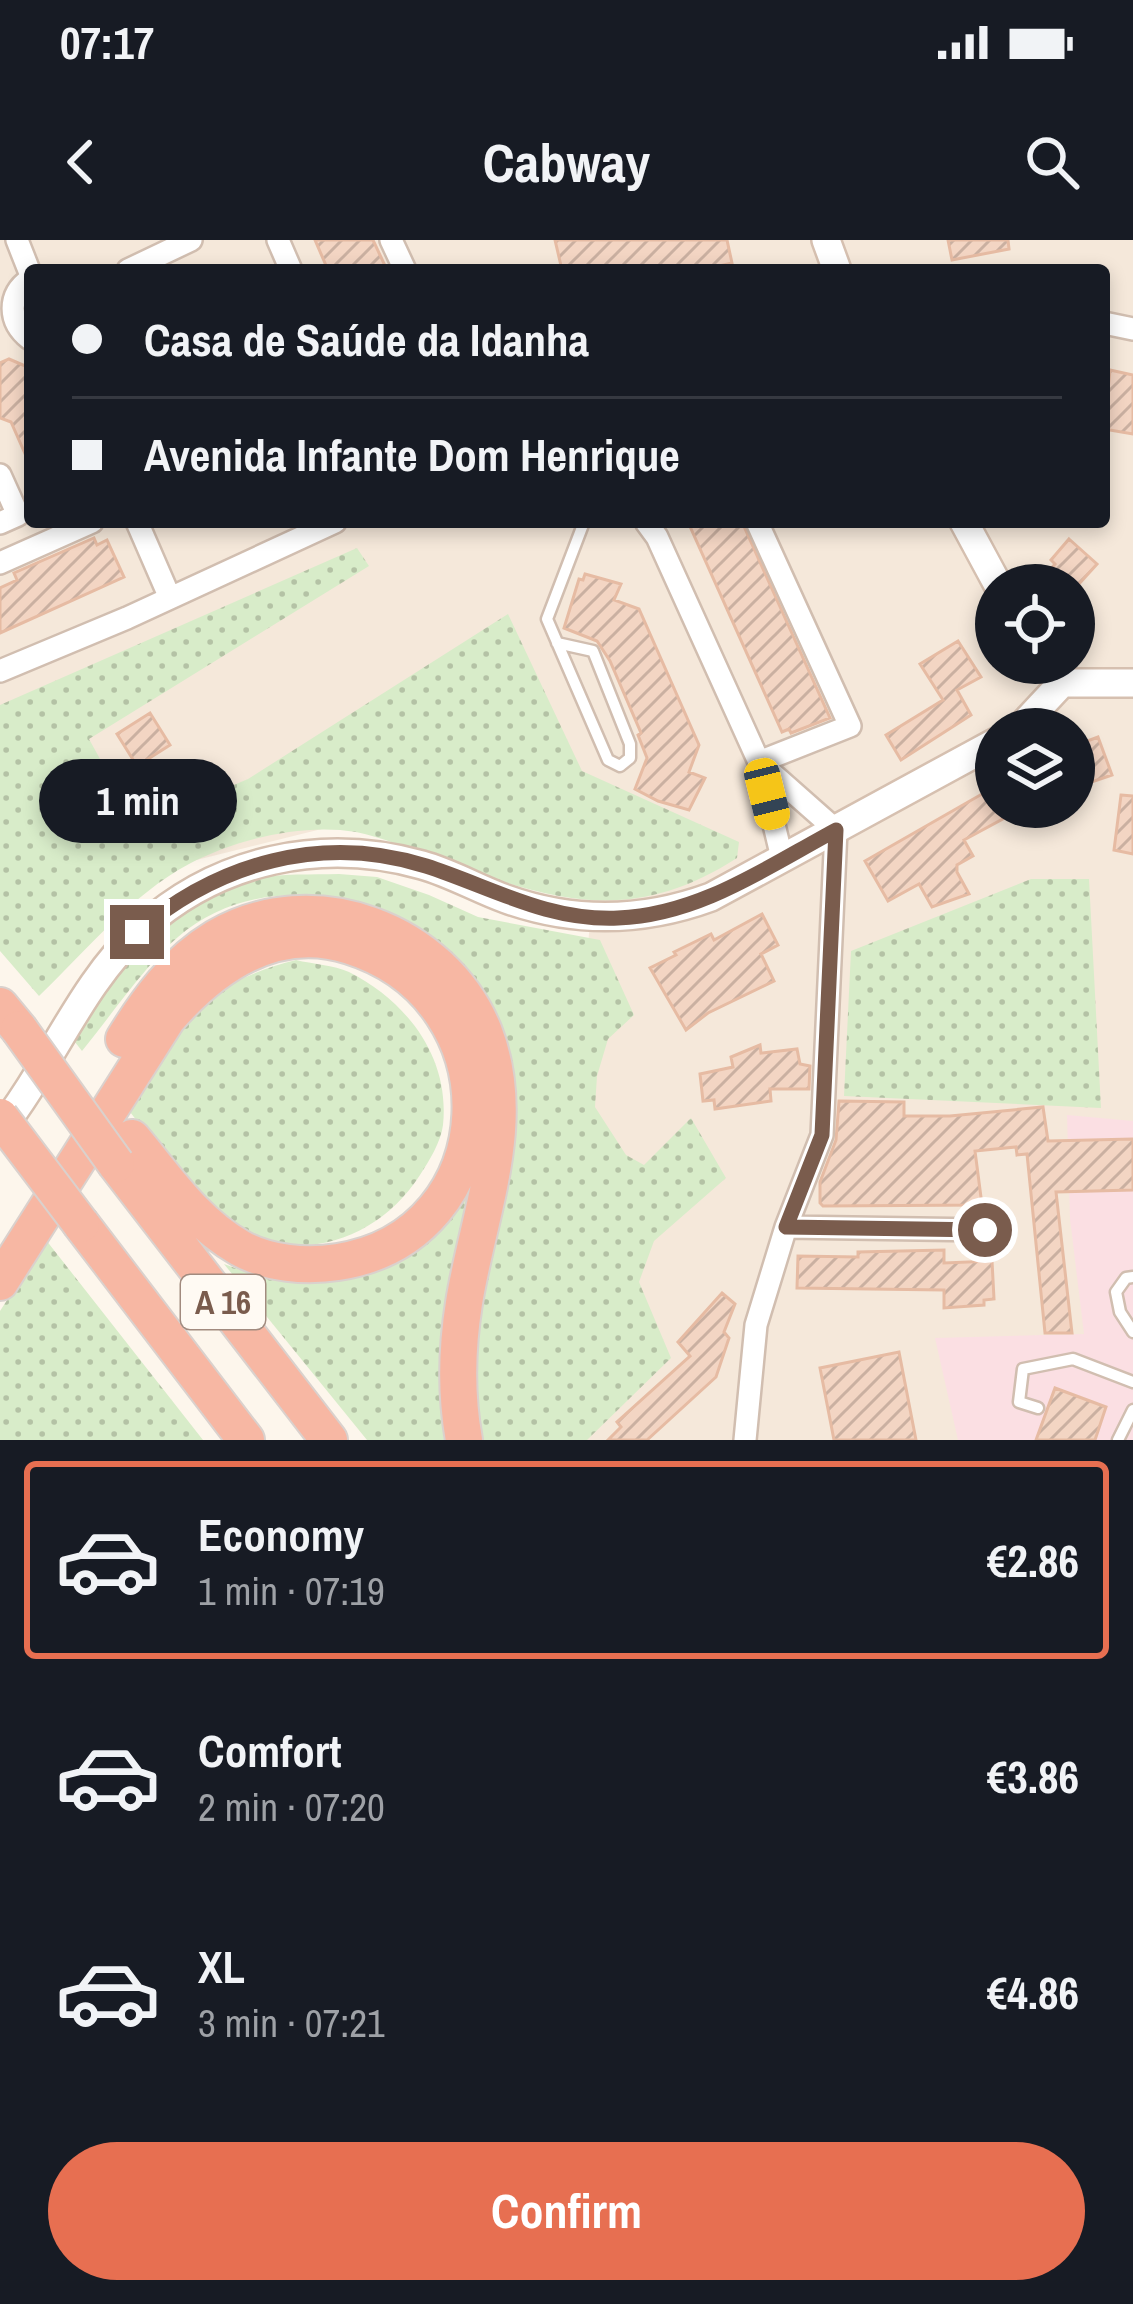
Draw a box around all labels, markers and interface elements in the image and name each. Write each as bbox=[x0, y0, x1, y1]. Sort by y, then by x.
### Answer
text: 07:17 bbox=[60, 12, 154, 73]
text: Cabway bbox=[483, 126, 650, 199]
icon: back bbox=[48, 129, 114, 195]
icon: search bbox=[1019, 129, 1085, 195]
text: Casa de Saúde da Idanha bbox=[144, 309, 589, 370]
text: Avenida Infante Dom Henrique bbox=[144, 424, 680, 485]
map controls bbox=[975, 564, 1095, 828]
button: locate bbox=[975, 564, 1095, 684]
button: layers bbox=[975, 708, 1095, 828]
car bbox=[741, 755, 793, 833]
callout: 1 min bbox=[38, 758, 236, 842]
text: 1 min bbox=[96, 775, 180, 827]
route end bbox=[110, 905, 164, 959]
route start bbox=[958, 1203, 1012, 1257]
road number: A 16 bbox=[181, 1275, 265, 1329]
text: Economy bbox=[198, 1504, 364, 1565]
icon: car bbox=[54, 1506, 162, 1614]
text: €2.86 bbox=[987, 1530, 1079, 1591]
text: 1 min · 07:19 bbox=[198, 1565, 385, 1617]
text: Comfort bbox=[198, 1720, 341, 1781]
icon: car bbox=[54, 1722, 162, 1830]
text: €3.86 bbox=[987, 1746, 1079, 1807]
text: 2 min · 07:20 bbox=[198, 1781, 385, 1833]
text: XL bbox=[198, 1936, 245, 1997]
icon: car bbox=[54, 1938, 162, 2046]
text: €4.86 bbox=[987, 1962, 1079, 2023]
text: 3 min · 07:21 bbox=[198, 1997, 385, 2049]
button: Confirm bbox=[48, 2142, 1085, 2280]

